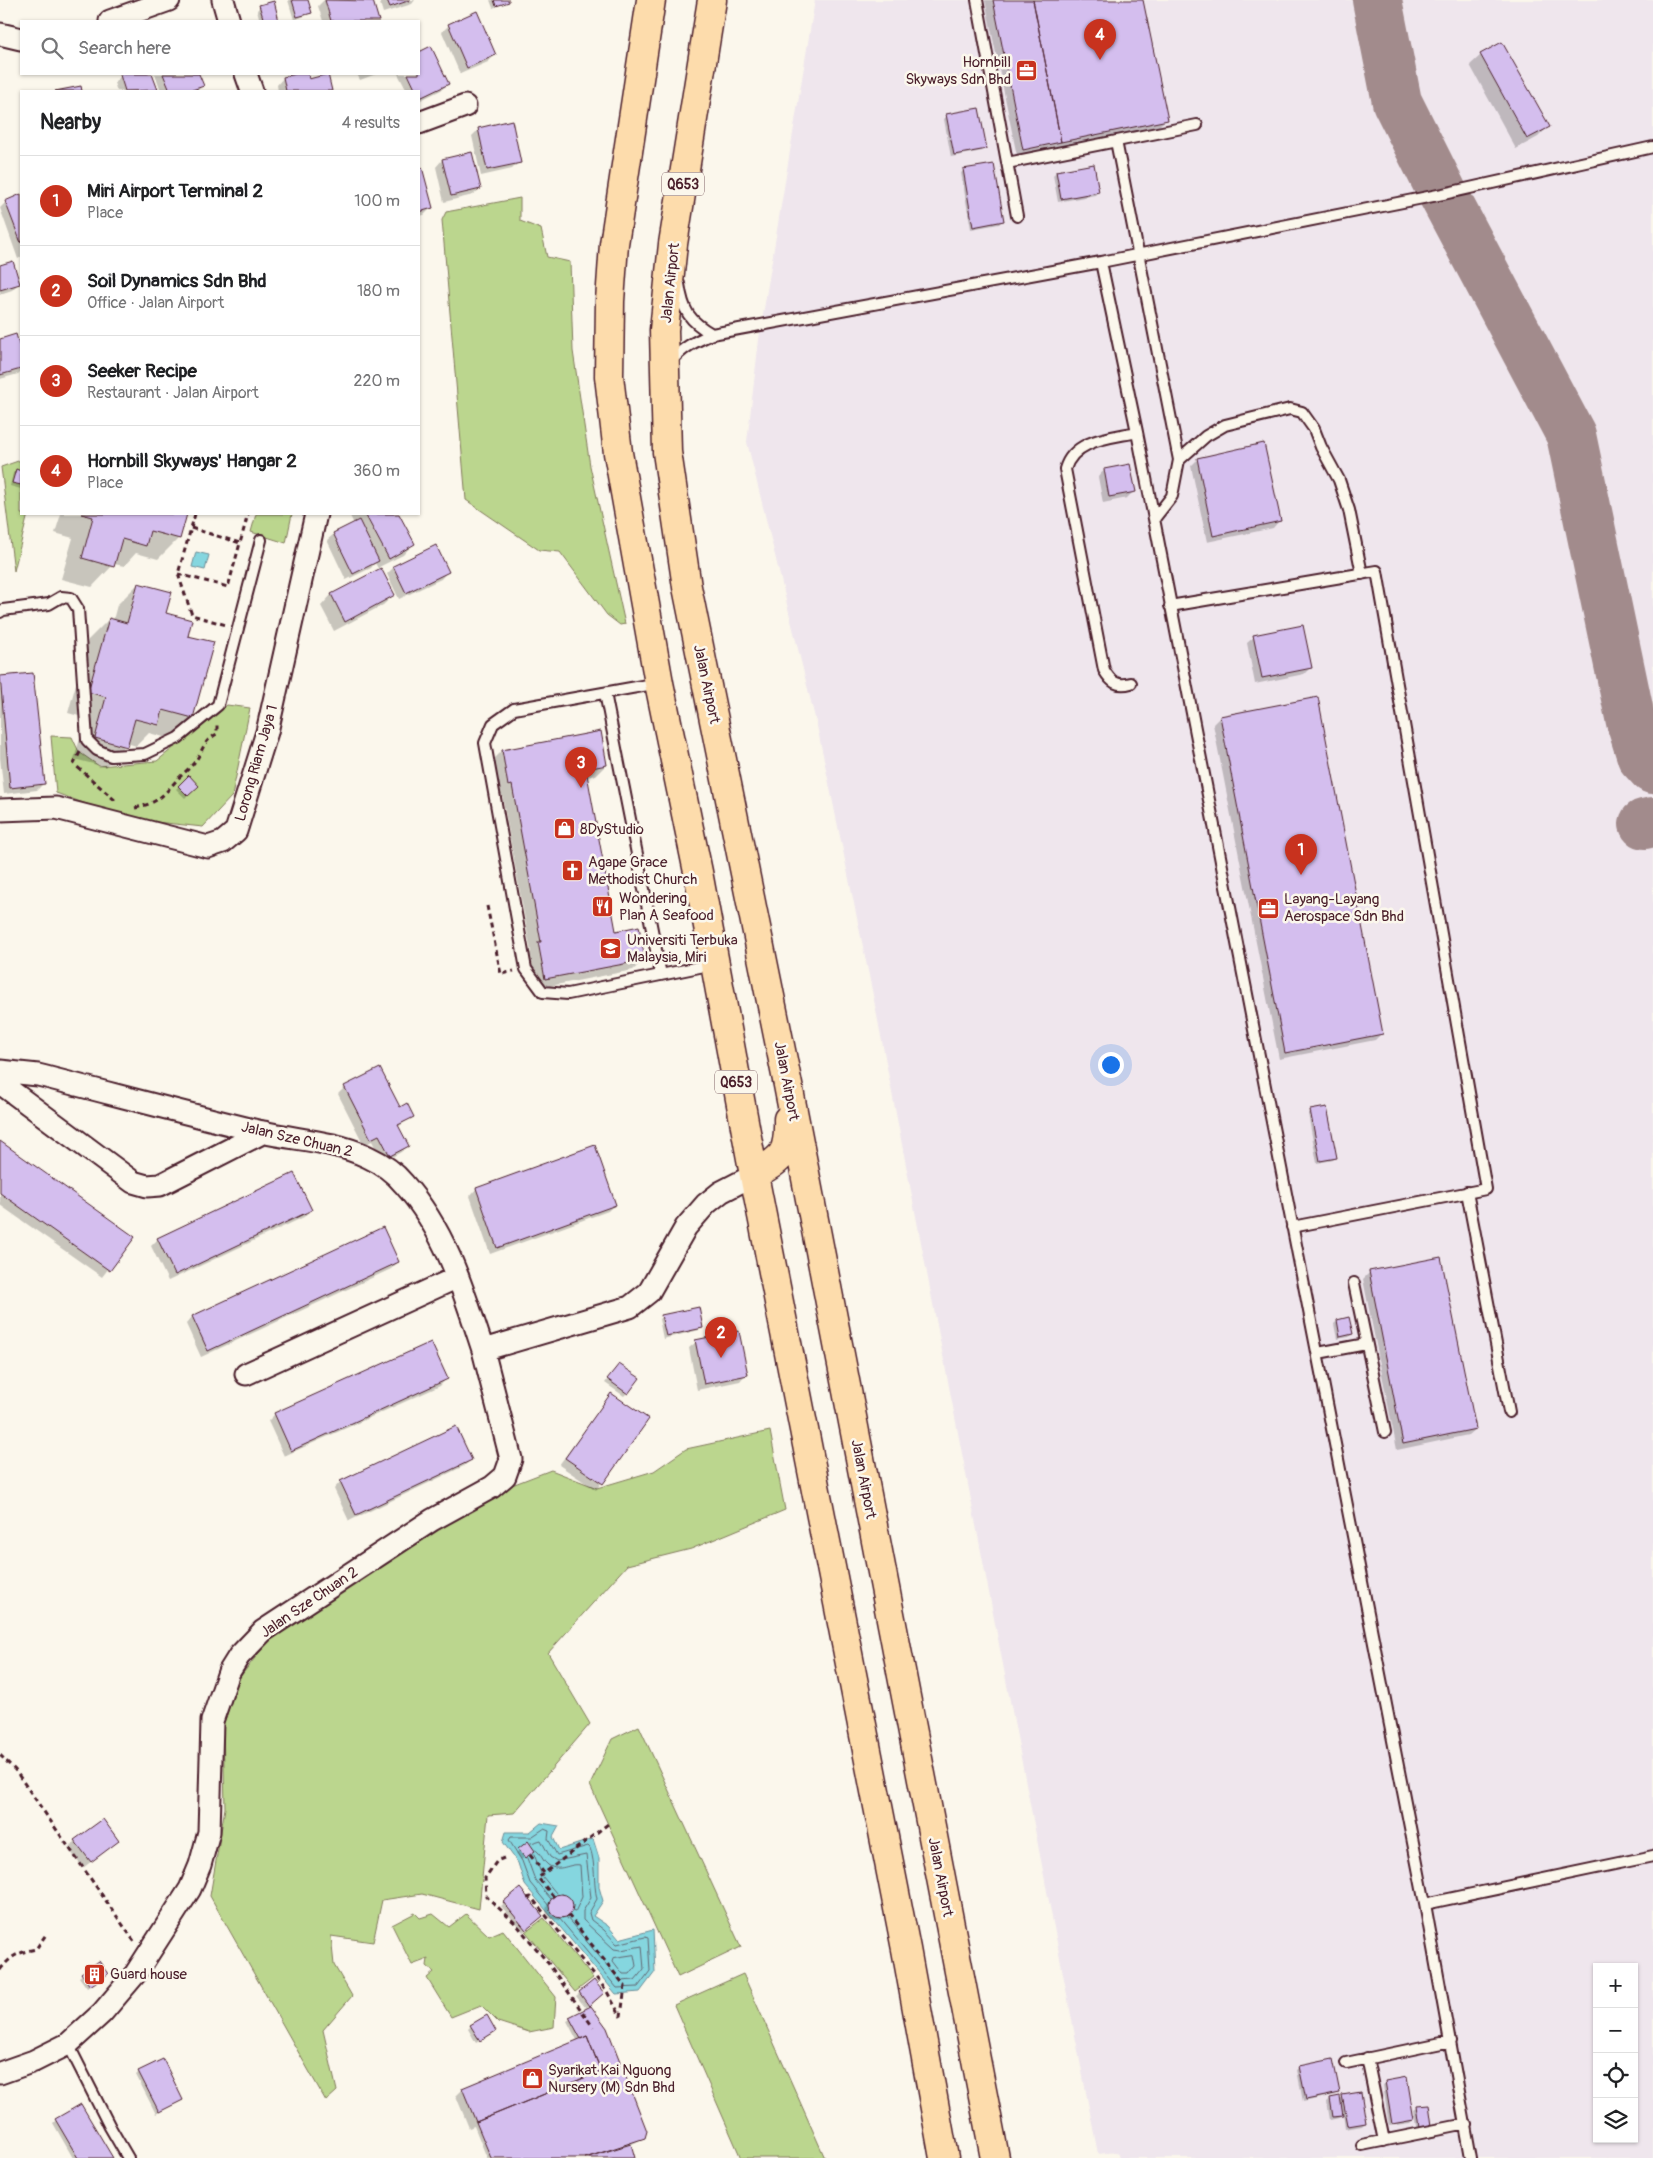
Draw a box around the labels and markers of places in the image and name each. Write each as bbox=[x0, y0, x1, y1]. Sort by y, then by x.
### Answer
pin: 4 bbox=[1084, 19, 1116, 60]
place label: Hornbill Skyways Sdn Bhd bbox=[905, 53, 1011, 89]
office icon: Hornbill Skyways Sdn Bhd bbox=[1015, 59, 1039, 83]
pin: 3 bbox=[565, 747, 597, 788]
shop icon: 8DyStudio bbox=[552, 817, 576, 841]
place label: 8DyStudio bbox=[580, 820, 644, 839]
pin: 1 bbox=[1285, 834, 1317, 875]
place label: Agape Grace Methodist Church bbox=[588, 853, 697, 889]
church icon: Agape Grace Methodist Church bbox=[560, 859, 584, 883]
place label: Wondering Plan A Seafood bbox=[619, 889, 714, 925]
place label: Layang-Layang Aerospace Sdn Bhd bbox=[1284, 890, 1404, 926]
restaurant icon: Wondering Plan A Seafood bbox=[591, 895, 615, 919]
office icon: Layang-Layang Aerospace Sdn Bhd bbox=[1256, 896, 1280, 920]
place label: Universiti Terbuka Malaysia, Miri bbox=[627, 931, 738, 967]
school or university icon: Universiti Terbuka Malaysia, Miri bbox=[599, 937, 623, 961]
pin: 2 bbox=[705, 1317, 737, 1358]
building icon: Guard house bbox=[82, 1962, 106, 1986]
place label: Guard house bbox=[110, 1965, 187, 1984]
place label: Syarikat Kai Nguong Nursery (M) Sdn Bhd bbox=[548, 2061, 675, 2097]
shop icon: Syarikat Kai Nguong Nursery (M) Sdn Bhd bbox=[520, 2067, 544, 2091]

